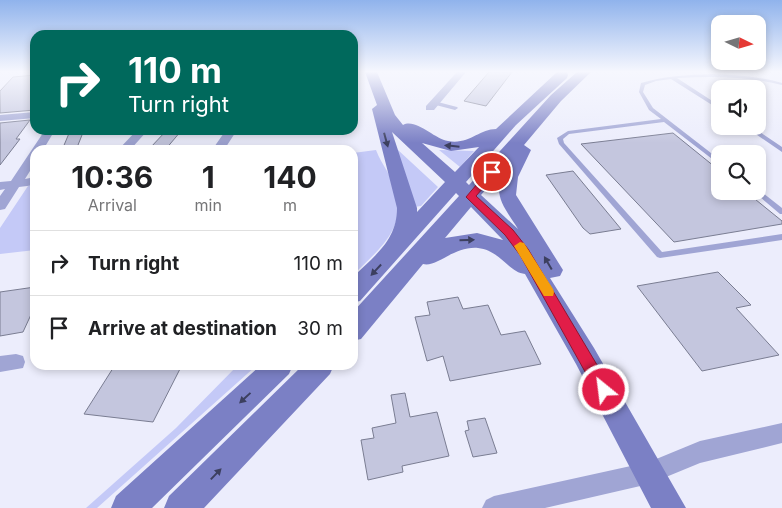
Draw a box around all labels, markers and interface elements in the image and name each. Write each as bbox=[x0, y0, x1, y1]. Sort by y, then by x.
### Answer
north arrow bbox=[711, 15, 766, 70]
map controls bbox=[711, 15, 766, 200]
text: 110 m bbox=[128, 49, 222, 91]
icon: right bbox=[45, 50, 110, 115]
button: sound bbox=[711, 80, 766, 135]
text: Turn right bbox=[128, 91, 229, 117]
one-way arrow bbox=[382, 132, 390, 147]
one-way arrow bbox=[444, 142, 460, 150]
button: search bbox=[711, 145, 766, 200]
pin bbox=[471, 151, 513, 193]
icon: arrive bbox=[478, 158, 506, 186]
text: 10:36 bbox=[71, 159, 153, 195]
text: 1 bbox=[202, 159, 215, 195]
text: 140 bbox=[263, 159, 317, 195]
text: Arrival bbox=[88, 195, 137, 215]
text: min bbox=[195, 195, 222, 215]
text: m bbox=[283, 195, 297, 215]
one-way arrow bbox=[460, 235, 476, 243]
icon: right bbox=[45, 249, 73, 277]
text: Turn right bbox=[88, 252, 179, 275]
text: 110 m bbox=[294, 252, 343, 275]
one-way arrow bbox=[543, 256, 552, 269]
one-way arrow bbox=[370, 263, 382, 275]
icon: arrive bbox=[45, 314, 73, 342]
text: Arrive at destination bbox=[88, 317, 277, 340]
text: 30 m bbox=[297, 317, 343, 340]
position arrow bbox=[577, 363, 629, 415]
one-way arrow bbox=[239, 392, 251, 404]
one-way arrow bbox=[210, 468, 222, 480]

